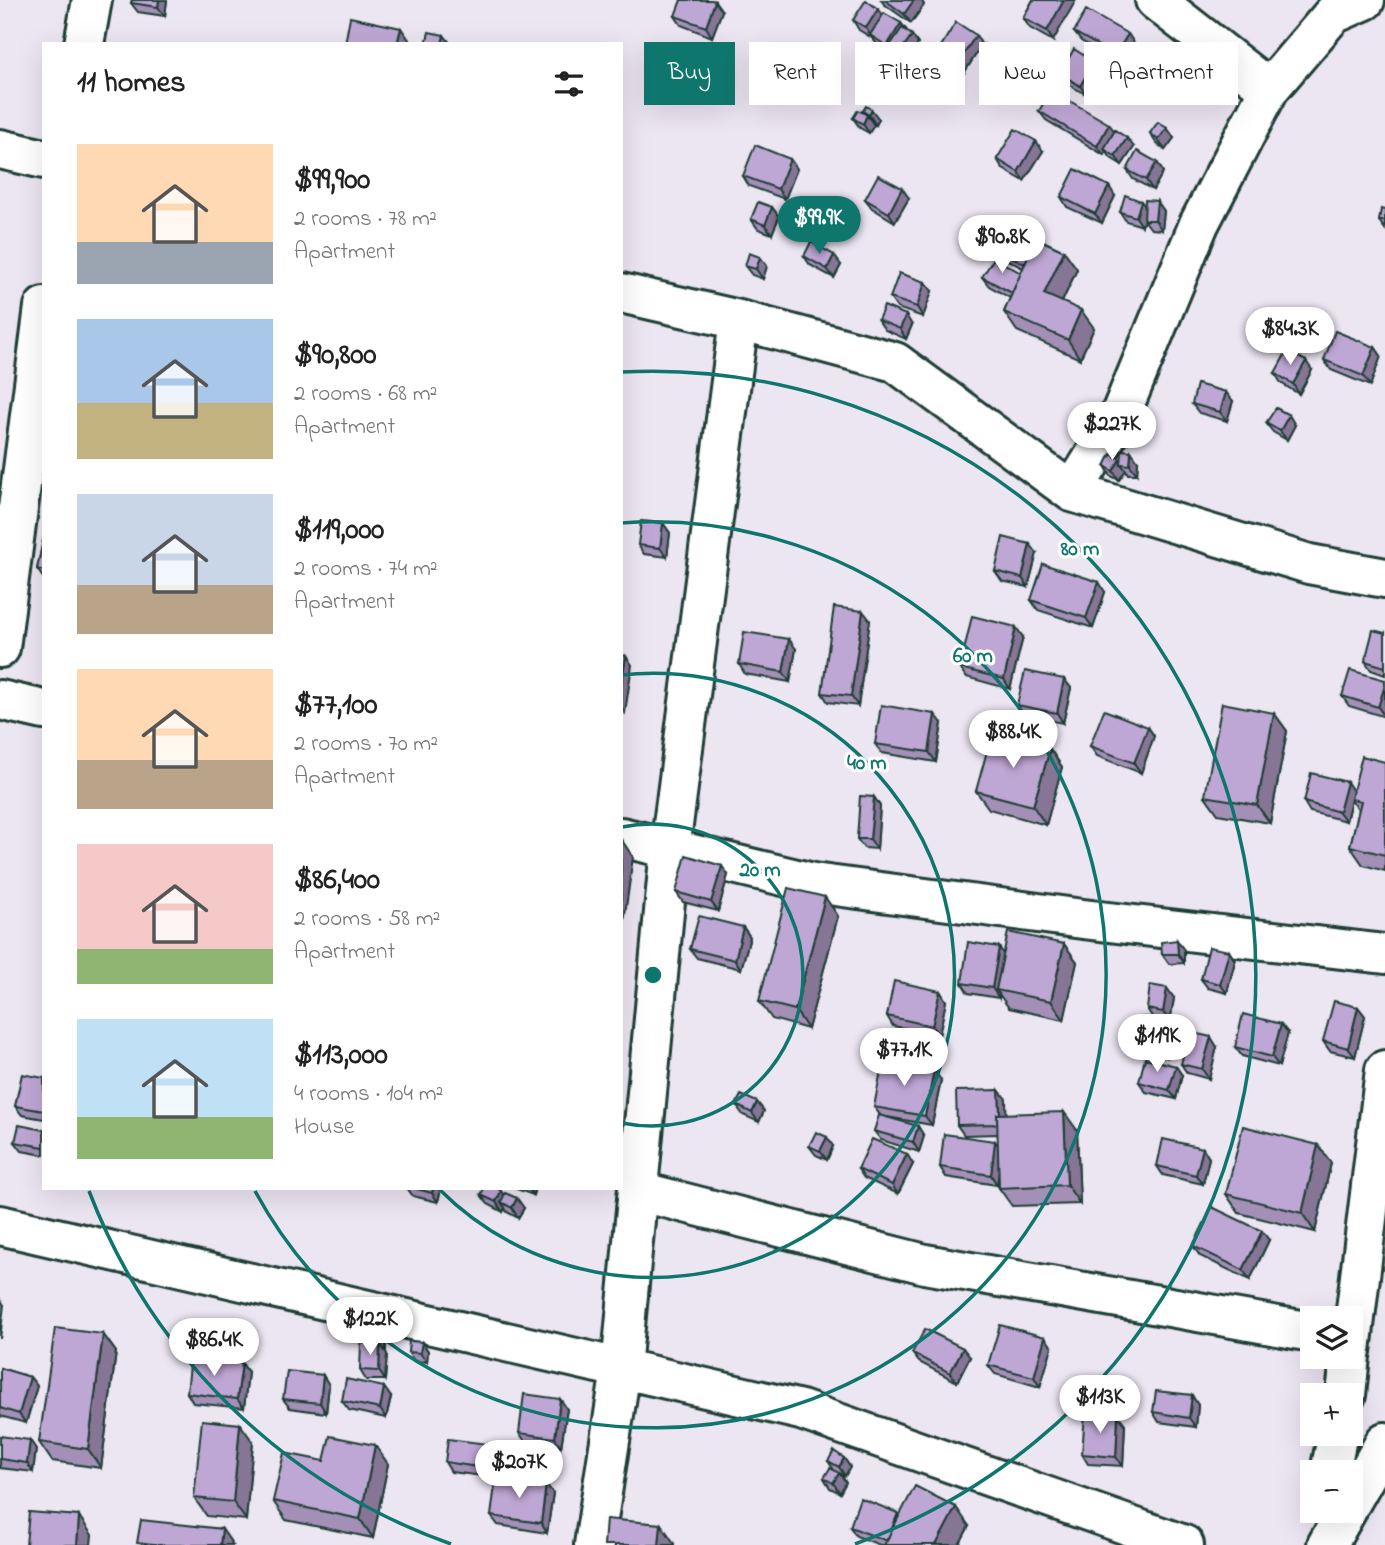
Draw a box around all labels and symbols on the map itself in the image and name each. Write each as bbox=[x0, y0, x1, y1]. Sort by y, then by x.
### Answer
pin: $99.9K bbox=[762, 196, 876, 256]
pin: $90.8K bbox=[945, 216, 1059, 275]
pin: $84.3K bbox=[1233, 308, 1347, 367]
pin: $227K bbox=[1063, 402, 1161, 462]
text: 80 m bbox=[1060, 535, 1099, 565]
text: 60 m bbox=[953, 642, 993, 672]
pin: $88.4K bbox=[956, 710, 1070, 770]
text: 40 m bbox=[847, 749, 887, 779]
text: 20 m bbox=[738, 856, 781, 886]
centre of rings bbox=[641, 963, 665, 987]
pin: $119K bbox=[1108, 1014, 1206, 1074]
pin: $77.1K bbox=[847, 1028, 961, 1088]
pin: $122K bbox=[321, 1298, 419, 1357]
pin: $86.4K bbox=[157, 1318, 271, 1378]
pin: $113K bbox=[1051, 1376, 1149, 1435]
pin: $207K bbox=[470, 1440, 568, 1500]

